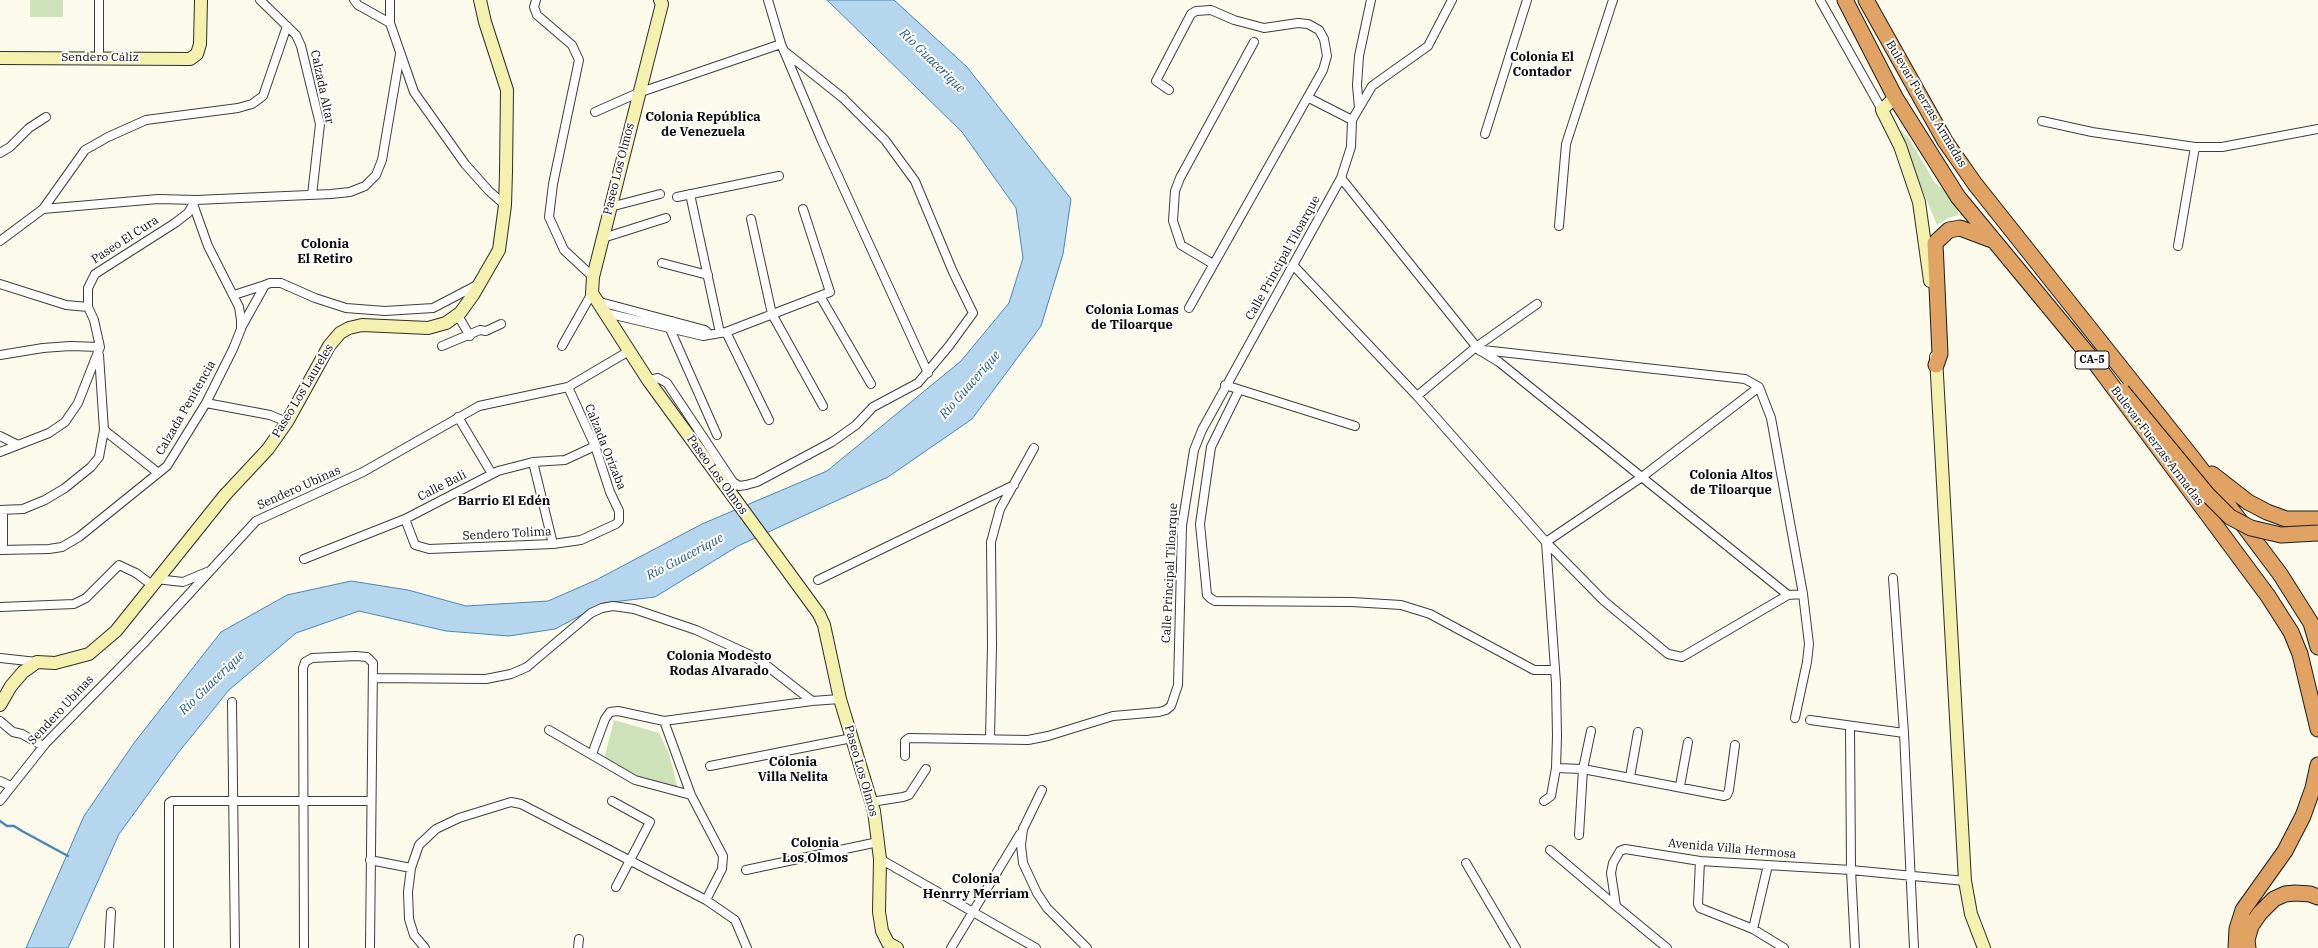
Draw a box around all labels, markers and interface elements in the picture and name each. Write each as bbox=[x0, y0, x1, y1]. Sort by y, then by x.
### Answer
water label: Río Guacerique bbox=[896, 26, 968, 96]
street label: Bulevar Fuerzas Armadas bbox=[1882, 38, 1970, 170]
street label: Calzada Altar bbox=[307, 49, 337, 125]
district label: Colonia El Contador bbox=[1510, 49, 1574, 80]
street label: Sendero Cáliz bbox=[61, 51, 139, 65]
district label: Colonia República de Venezuela bbox=[645, 109, 761, 140]
street label: Paseo Los Olmos bbox=[601, 121, 637, 217]
street label: Calle Principal Tiloarque bbox=[1243, 193, 1323, 323]
street label: Paseo El Cura bbox=[89, 213, 161, 267]
district label: Colonia El Retiro bbox=[297, 236, 353, 267]
district label: Colonia Lomas de Tiloarque bbox=[1085, 302, 1179, 333]
street label: Paseo Los Laureles bbox=[269, 341, 337, 441]
water label: Río Guacerique bbox=[936, 348, 1004, 422]
road number: CA-5 bbox=[2075, 351, 2109, 369]
street label: Calzada Penitencia bbox=[153, 358, 219, 458]
street label: Bulevar Fuerzas Armadas bbox=[2108, 384, 2206, 508]
street label: Calzada Orizaba bbox=[581, 402, 629, 492]
street label: Paseo Los Olmos bbox=[683, 433, 751, 517]
street label: Sendero Ubinas bbox=[255, 463, 343, 513]
district label: Colonia Altos de Tiloarque bbox=[1689, 467, 1773, 498]
street label: Calle Bali bbox=[415, 468, 469, 504]
district label: Barrio El Edén bbox=[458, 493, 550, 509]
street label: Calle Principal Tiloarque bbox=[1159, 503, 1181, 643]
street label: Sendero Tolima bbox=[462, 524, 552, 544]
water label: Río Guacerique bbox=[644, 530, 726, 584]
water label: Río Guacerique bbox=[176, 648, 248, 718]
district label: Colonia Modesto Rodas Alvarado bbox=[666, 648, 772, 679]
street label: Sendero Ubinas bbox=[25, 672, 97, 748]
street label: Paseo Los Olmos bbox=[841, 724, 881, 818]
district label: Colonia Villa Nelita bbox=[758, 754, 828, 785]
district label: Colonia Los Olmos bbox=[782, 835, 848, 866]
street label: Avenida Villa Hermosa bbox=[1667, 836, 1797, 862]
district label: Colonia Henrry Merriam bbox=[923, 871, 1029, 902]

